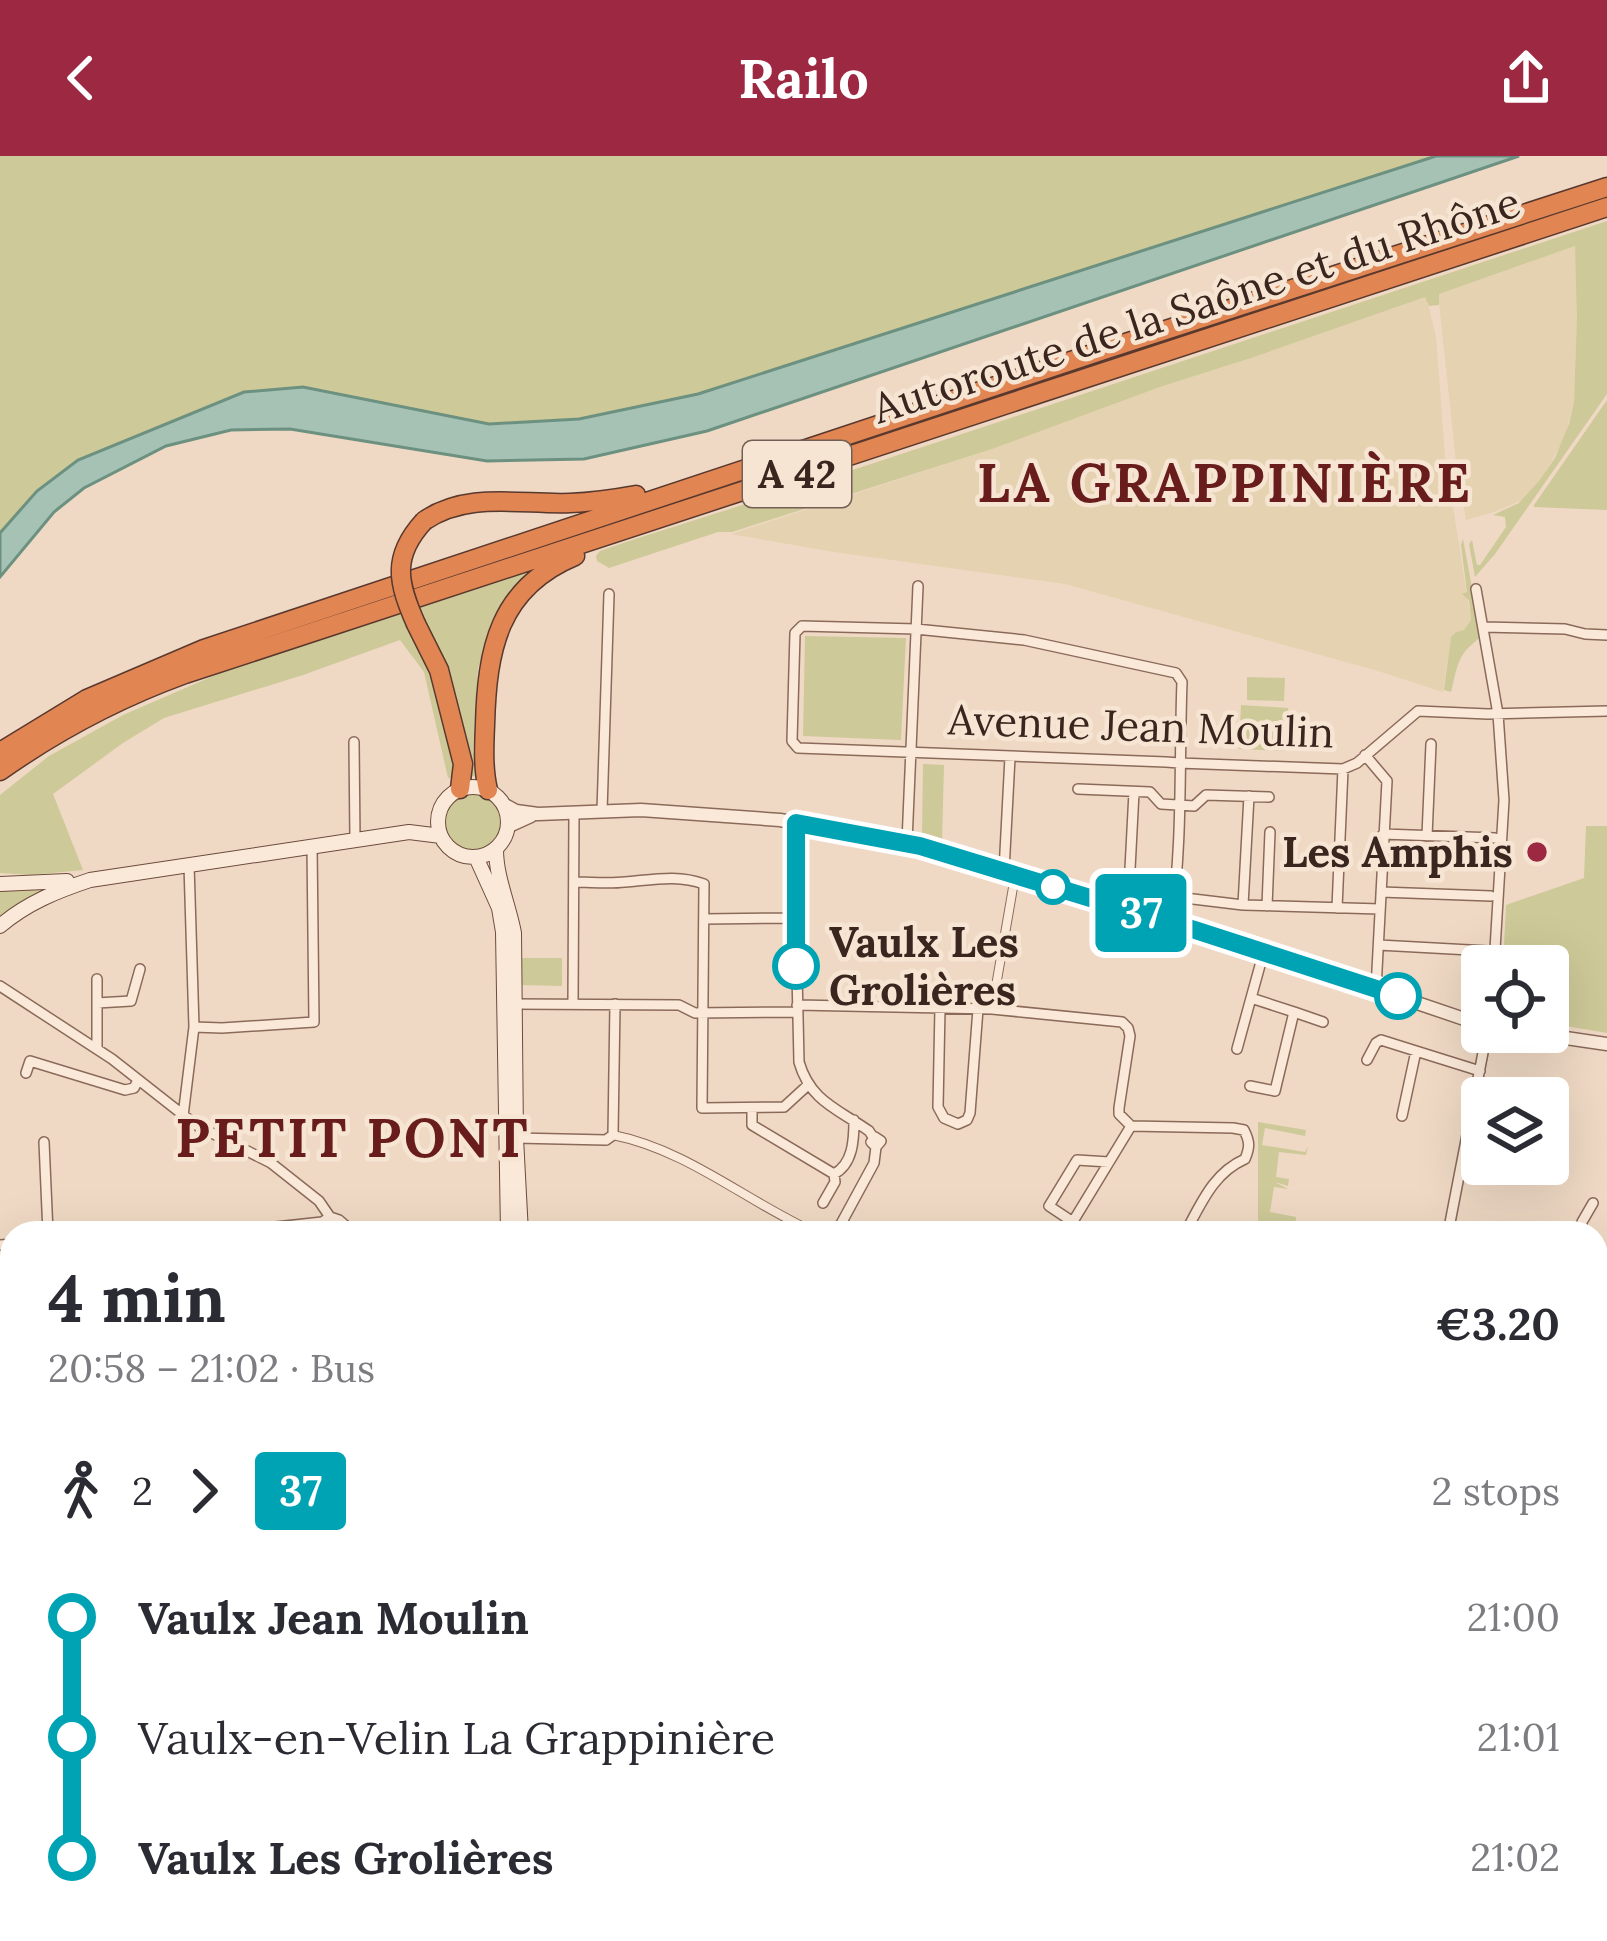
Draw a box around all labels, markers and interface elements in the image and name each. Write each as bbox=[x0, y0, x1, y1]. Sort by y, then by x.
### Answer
text: Railo bbox=[738, 44, 869, 113]
icon: back bbox=[48, 45, 114, 111]
icon: share bbox=[1493, 45, 1559, 111]
street label: Autoroute de la Saône et du Rhône bbox=[864, 175, 1527, 436]
road number: A 42 bbox=[743, 441, 851, 507]
district label: LA GRAPPINIÈRE bbox=[977, 448, 1473, 517]
street label: Avenue Jean Moulin bbox=[946, 692, 1335, 760]
place label: Les Amphis bbox=[1282, 825, 1513, 879]
marker: Les Amphis bbox=[1524, 839, 1550, 865]
unlabelled marker bbox=[1037, 871, 1069, 903]
line badge: 37 bbox=[1087, 874, 1195, 952]
text: 37 bbox=[1119, 886, 1163, 940]
place label: Vaulx Les Grolières bbox=[829, 915, 1019, 1017]
marker: Vaulx Les Grolières bbox=[774, 944, 818, 988]
map controls bbox=[1461, 945, 1569, 1185]
button: locate bbox=[1461, 945, 1569, 1053]
unlabelled marker bbox=[1376, 974, 1420, 1018]
button: layers bbox=[1461, 1077, 1569, 1185]
district label: PETIT PONT bbox=[175, 1103, 531, 1172]
text: 4 min bbox=[48, 1256, 226, 1340]
text: €3.20 bbox=[1435, 1295, 1560, 1352]
text: 20:58 – 21:02 · Bus bbox=[48, 1343, 375, 1393]
icon: walk bbox=[48, 1458, 114, 1524]
icon: forward bbox=[171, 1458, 237, 1524]
text: 37 bbox=[279, 1464, 322, 1518]
text: 2 bbox=[132, 1466, 153, 1516]
text: 2 stops bbox=[1431, 1466, 1560, 1516]
text: Vaulx Jean Moulin bbox=[138, 1589, 529, 1646]
text: 21:00 bbox=[1467, 1592, 1560, 1642]
text: Vaulx-en-Velin La Grappinière bbox=[138, 1709, 775, 1766]
text: 21:01 bbox=[1477, 1712, 1560, 1762]
text: Vaulx Les Grolières bbox=[138, 1829, 554, 1886]
text: 21:02 bbox=[1470, 1832, 1560, 1882]

